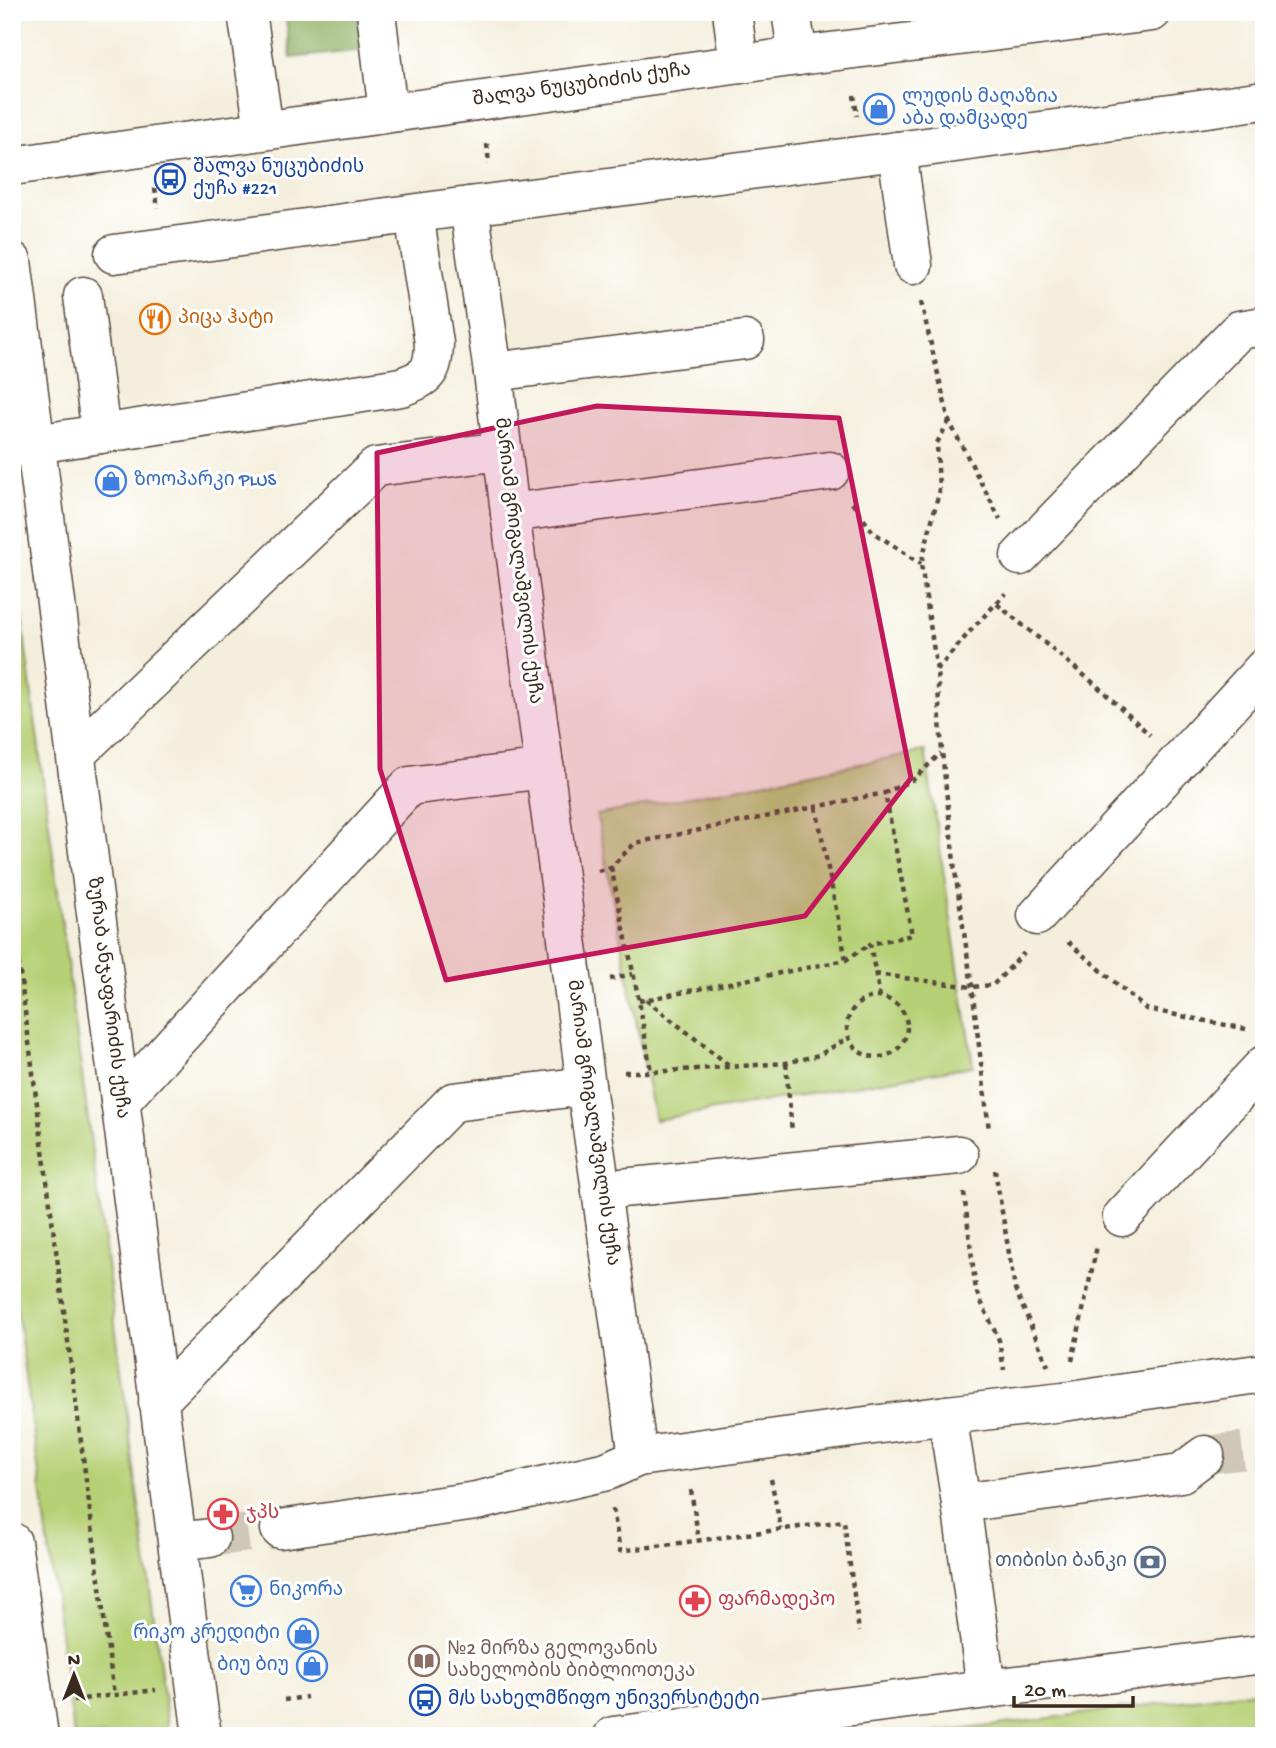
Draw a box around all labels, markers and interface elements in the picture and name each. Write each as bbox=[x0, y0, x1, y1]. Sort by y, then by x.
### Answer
street label: შალვა ნუცუბიძის ქუჩა bbox=[471, 59, 693, 113]
place label: ლუდის მაღაზია აბა დამცადე bbox=[902, 87, 1058, 132]
shop icon: ლუდის მაღაზია აბა დამცადე bbox=[862, 92, 896, 126]
place label: შალვა ნუცუბიძის ქუჩა #221 bbox=[193, 157, 364, 202]
bus stop icon: შალვა ნუცუბიძის ქუჩა #221 bbox=[153, 162, 187, 196]
restaurant icon: პიცა ჰატი bbox=[138, 302, 172, 336]
place label: პიცა ჰატი bbox=[178, 308, 274, 331]
street label: მარიამ გრიგალაშვილის ქუჩა bbox=[488, 416, 547, 706]
shop icon: ზოოპარკი PLUS bbox=[94, 464, 128, 498]
place label: ზოოპარკი PLUS bbox=[134, 469, 276, 493]
street label: ზურაბ ანჯაფარიძის ქუჩა bbox=[81, 876, 134, 1120]
street label: მარიამ გრიგალაშვილის ქუჩა bbox=[561, 978, 624, 1268]
pharmacy icon: ჯპს bbox=[206, 1497, 240, 1531]
place label: ჯპს bbox=[246, 1503, 279, 1526]
bank icon: თიბისი ბანკი bbox=[1133, 1545, 1167, 1579]
place label: თიბისი ბანკი bbox=[995, 1551, 1127, 1574]
supermarket icon: ნიკორა bbox=[229, 1574, 263, 1608]
place label: ნიკორა bbox=[269, 1579, 343, 1603]
pharmacy icon: ფარმადეპო bbox=[678, 1584, 712, 1618]
place label: ფარმადეპო bbox=[718, 1589, 835, 1613]
shop icon: რიკო კრედიტი bbox=[286, 1617, 320, 1651]
place label: რიკო კრედიტი bbox=[133, 1622, 280, 1646]
place label: №2 მირზა გელოვანის სახელობის ბიბლიოთეკა bbox=[447, 1638, 696, 1684]
north arrow bbox=[38, 1640, 108, 1710]
library icon: №2 მირზა გელოვანის სახელობის ბიბლიოთეკა bbox=[407, 1644, 441, 1678]
shop icon: ბიუ ბიუ bbox=[295, 1649, 329, 1683]
text: N bbox=[68, 1650, 80, 1673]
place label: ბიუ ბიუ bbox=[217, 1655, 289, 1678]
scale bar bbox=[1014, 1664, 1132, 1708]
text: 20 m bbox=[1024, 1680, 1066, 1705]
bus stop icon: მ/ს სახელმწიფო უნივერსიტეტი bbox=[408, 1683, 442, 1717]
place label: მ/ს სახელმწიფო უნივერსიტეტი bbox=[448, 1688, 760, 1712]

